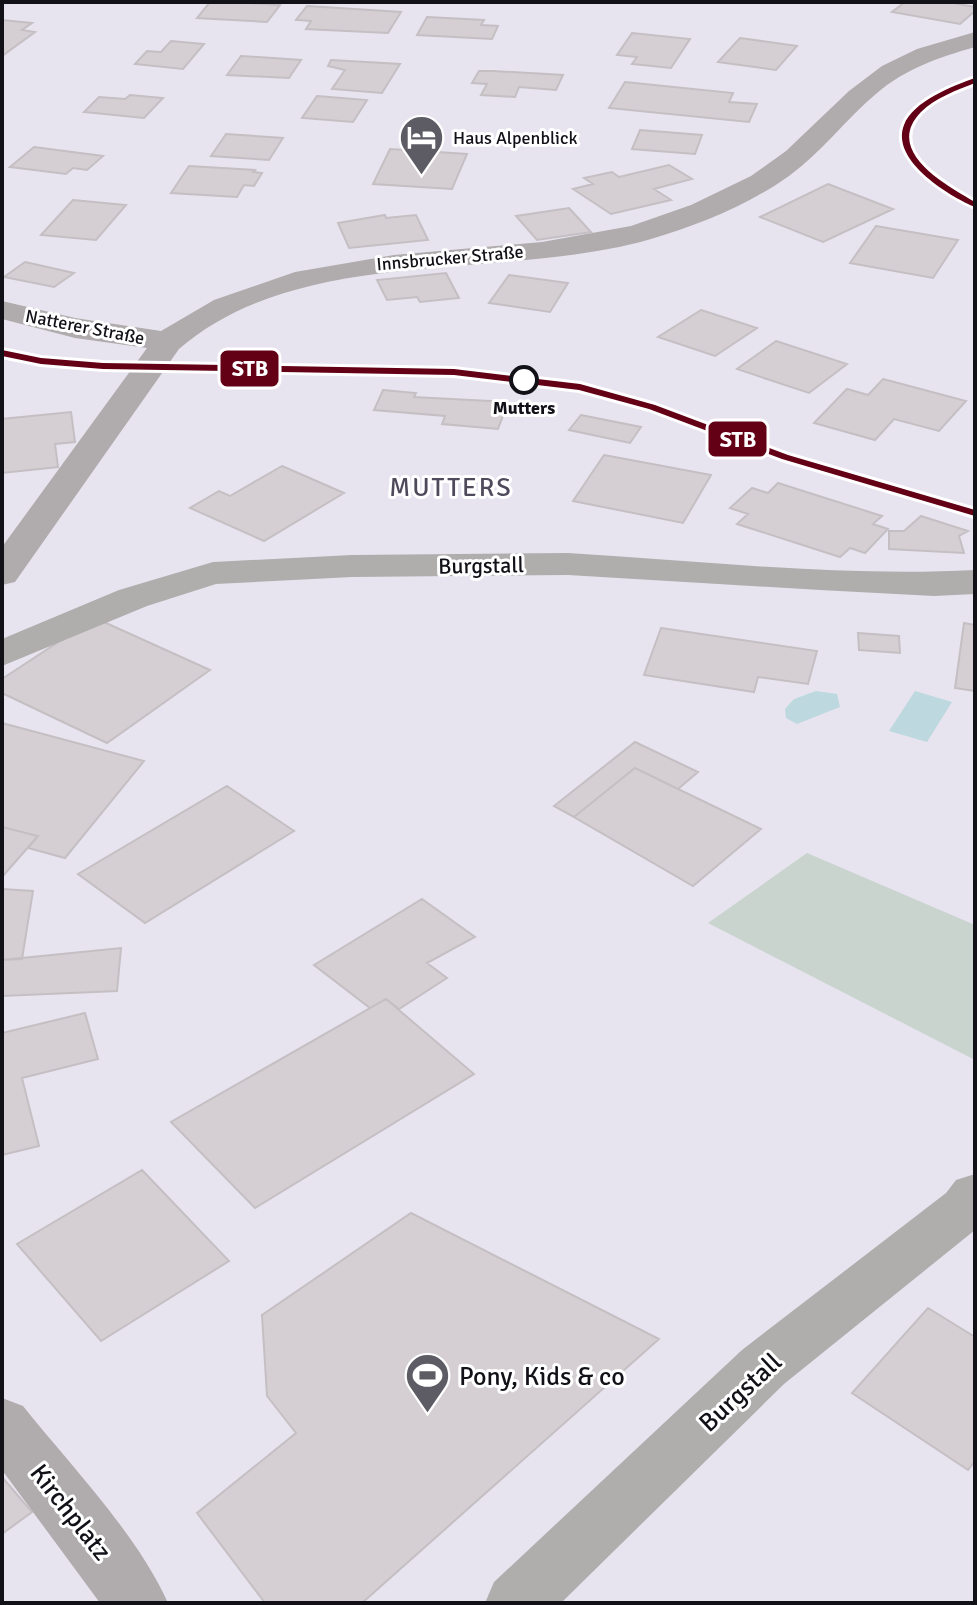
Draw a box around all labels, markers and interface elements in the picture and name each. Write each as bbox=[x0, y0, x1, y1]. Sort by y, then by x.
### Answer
hotel icon: Haus Alpenblick bbox=[398, 114, 446, 177]
place label: Haus Alpenblick bbox=[453, 127, 578, 149]
street label: Innsbrucker Straße bbox=[375, 241, 525, 275]
street label: Natterer Straße bbox=[24, 305, 146, 349]
line badge: STB bbox=[219, 349, 280, 388]
text: STB bbox=[232, 355, 268, 382]
marker: Mutters bbox=[510, 366, 538, 394]
place label: Mutters bbox=[493, 397, 555, 419]
line badge: STB bbox=[707, 420, 768, 458]
text: STB bbox=[720, 426, 756, 453]
district label: MUTTERS bbox=[389, 472, 513, 504]
street label: Burgstall bbox=[438, 551, 524, 580]
street label: Burgstall bbox=[693, 1346, 789, 1439]
sports icon: Pony, Kids & co bbox=[404, 1352, 452, 1415]
place label: Pony, Kids & co bbox=[459, 1361, 625, 1393]
street label: Kirchplatz bbox=[23, 1458, 118, 1567]

